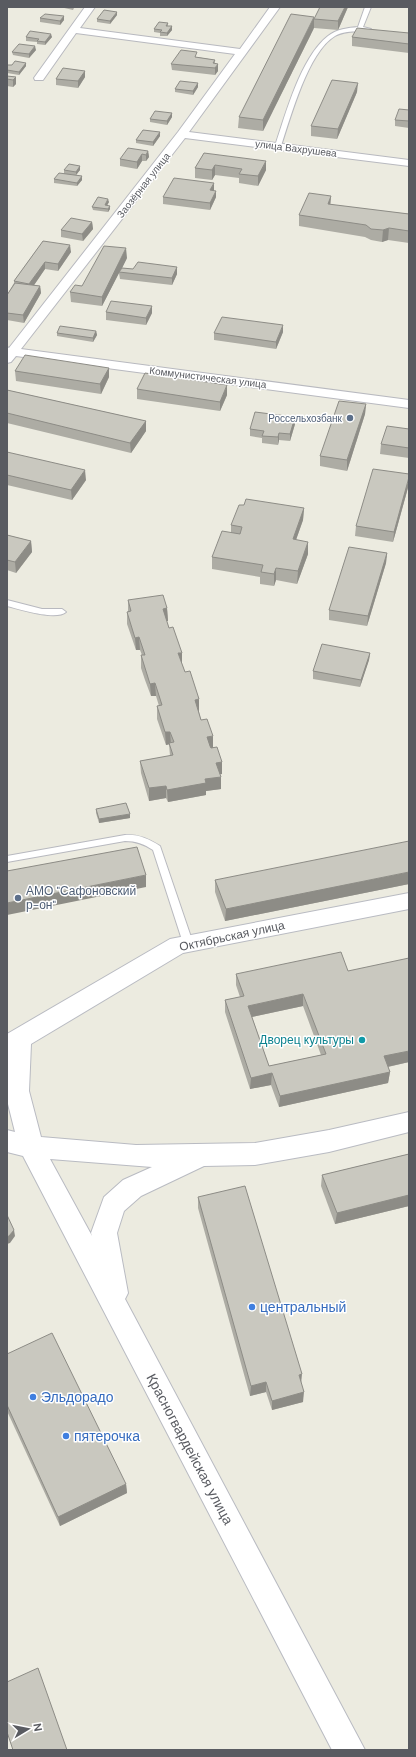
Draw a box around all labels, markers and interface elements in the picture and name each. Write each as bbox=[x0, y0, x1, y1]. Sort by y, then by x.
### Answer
street label: улица Вахрушева bbox=[254, 137, 338, 160]
street label: Заозёрная улица bbox=[114, 150, 173, 221]
street label: Коммунистическая улица bbox=[149, 364, 268, 391]
place label: Россельхозбанк bbox=[268, 412, 343, 425]
marker: Россельхозбанк bbox=[345, 413, 355, 423]
place label: АМО "Сафоновский р-он" bbox=[26, 883, 136, 913]
marker: АМО "Сафоновский р-он" bbox=[13, 893, 23, 903]
street label: Октябрьская улица bbox=[178, 917, 286, 955]
place label: Дворец культуры bbox=[259, 1032, 354, 1048]
marker: Дворец культуры bbox=[357, 1035, 367, 1045]
place label: центральный bbox=[260, 1298, 346, 1316]
marker: центральный bbox=[247, 1302, 257, 1312]
street label: Красногвардейская улица bbox=[142, 1370, 238, 1528]
place label: Эльдорадо bbox=[41, 1388, 114, 1406]
marker: Эльдорадо bbox=[28, 1392, 38, 1402]
place label: пятерочка bbox=[74, 1427, 140, 1445]
marker: пятерочка bbox=[61, 1431, 71, 1441]
north arrow bbox=[8, 1709, 48, 1749]
text: N bbox=[30, 1722, 45, 1732]

